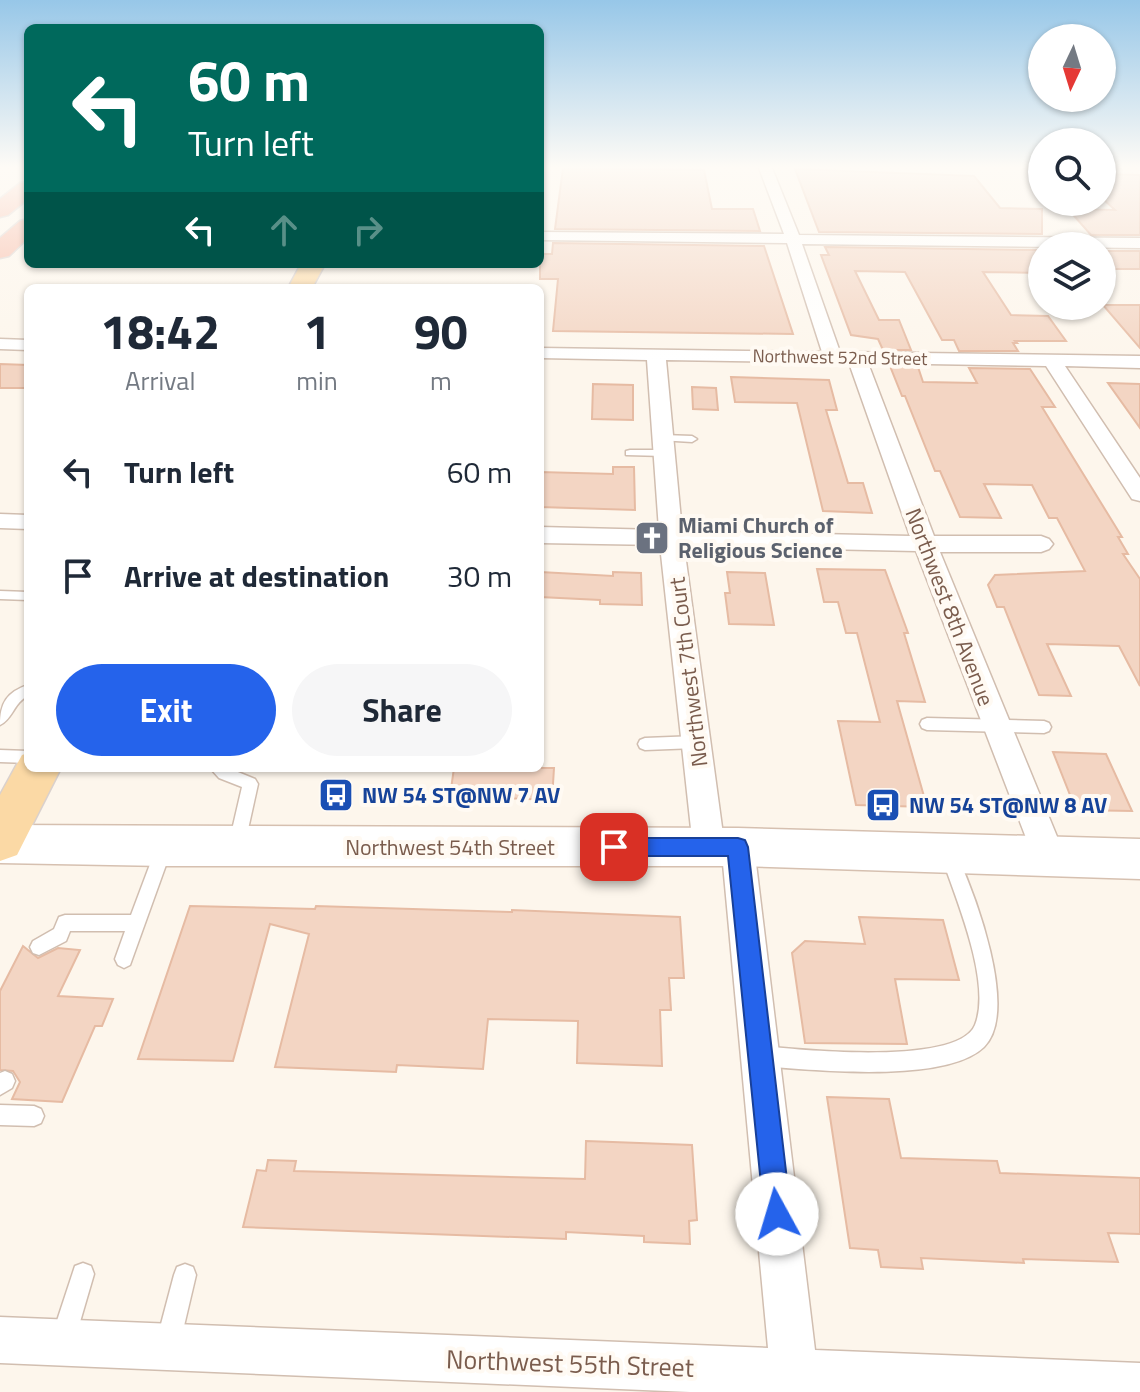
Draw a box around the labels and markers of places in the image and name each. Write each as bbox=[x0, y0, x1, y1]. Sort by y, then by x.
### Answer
place label: Miami Church of Religious Science bbox=[678, 508, 843, 567]
church icon: Miami Church of Religious Science bbox=[633, 519, 671, 557]
bus stop icon: NW 54 ST@NW 7 AV bbox=[317, 776, 355, 814]
place label: NW 54 ST@NW 7 AV bbox=[362, 778, 560, 812]
bus stop icon: NW 54 ST@NW 8 AV bbox=[864, 786, 902, 824]
place label: NW 54 ST@NW 8 AV bbox=[909, 788, 1107, 822]
pin bbox=[580, 813, 648, 881]

